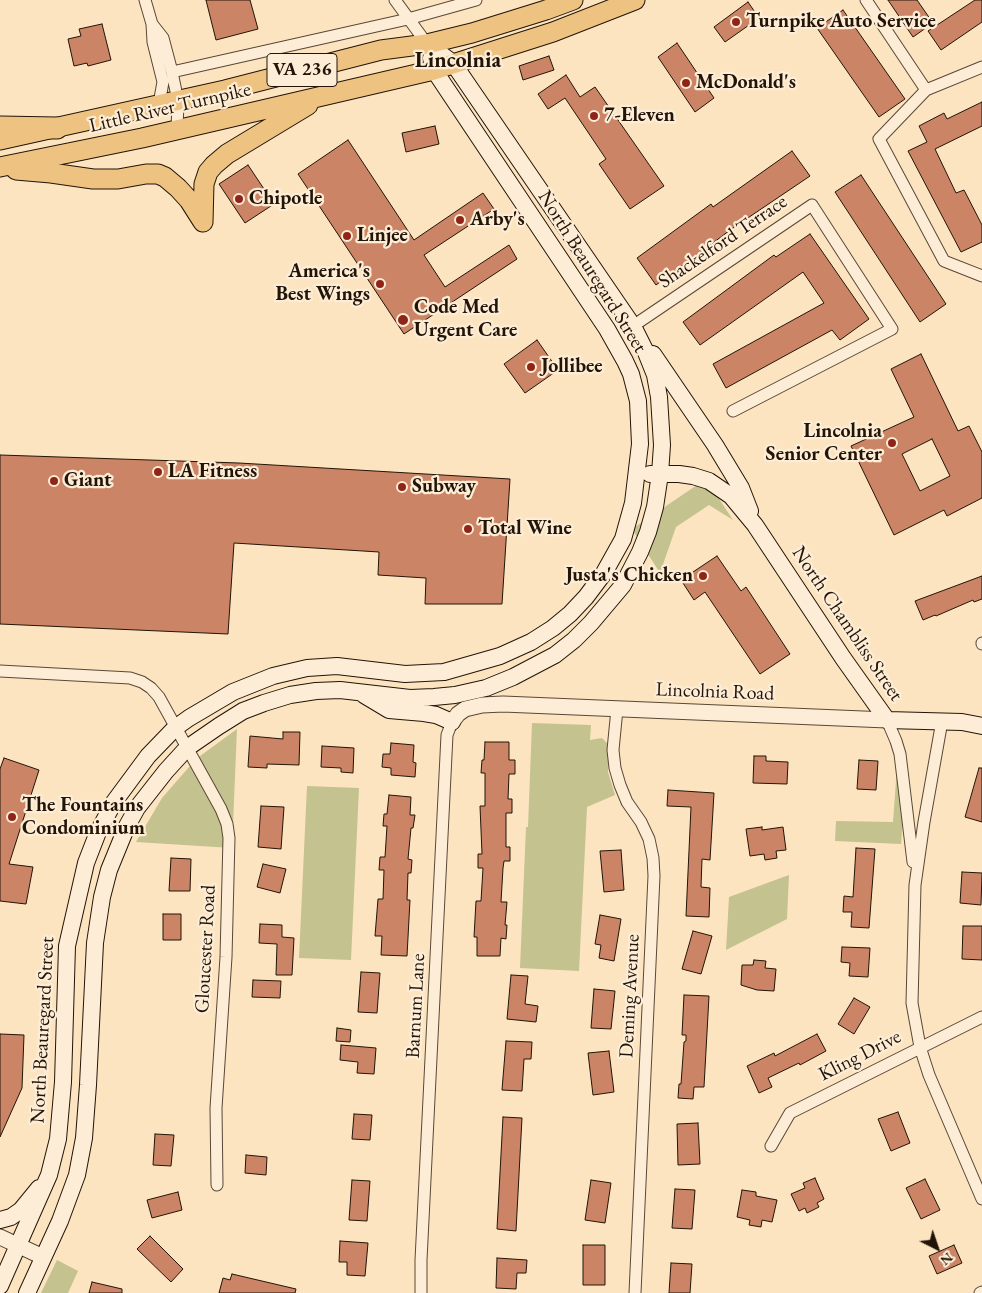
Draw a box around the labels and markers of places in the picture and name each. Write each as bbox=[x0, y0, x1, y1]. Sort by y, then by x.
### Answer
place label: Turnpike Auto Service bbox=[746, 10, 936, 34]
marker: Turnpike Auto Service bbox=[730, 16, 742, 28]
place label: McDonald's bbox=[696, 71, 796, 95]
marker: McDonald's bbox=[680, 77, 692, 89]
place label: 7-Eleven bbox=[604, 104, 675, 128]
marker: 7-Eleven bbox=[588, 110, 600, 122]
place label: Chipotle bbox=[249, 187, 322, 211]
marker: Chipotle bbox=[233, 193, 245, 205]
place label: Arby's bbox=[470, 208, 525, 232]
marker: Arby's bbox=[454, 214, 466, 226]
place label: Linjee bbox=[357, 224, 408, 248]
marker: Linjee bbox=[341, 230, 353, 242]
place label: America's Best Wings bbox=[275, 260, 370, 307]
marker: America's Best Wings bbox=[374, 278, 386, 290]
place label: Code Med Urgent Care bbox=[414, 296, 517, 343]
marker: Code Med Urgent Care bbox=[396, 313, 410, 327]
place label: Jollibee bbox=[541, 355, 603, 379]
marker: Jollibee bbox=[525, 361, 537, 373]
place label: Lincolnia Senior Center bbox=[766, 420, 882, 467]
marker: Lincolnia Senior Center bbox=[886, 437, 898, 449]
place label: LA Fitness bbox=[168, 460, 257, 484]
marker: LA Fitness bbox=[152, 466, 164, 478]
place label: Giant bbox=[64, 469, 112, 493]
marker: Giant bbox=[48, 475, 60, 487]
place label: Subway bbox=[412, 475, 476, 499]
marker: Subway bbox=[396, 481, 408, 493]
place label: Total Wine bbox=[478, 517, 572, 541]
marker: Total Wine bbox=[462, 523, 474, 535]
place label: Justa's Chicken bbox=[565, 564, 693, 588]
marker: Justa's Chicken bbox=[697, 570, 709, 582]
place label: The Fountains Condominium bbox=[22, 794, 145, 841]
marker: The Fountains Condominium bbox=[6, 811, 18, 823]

